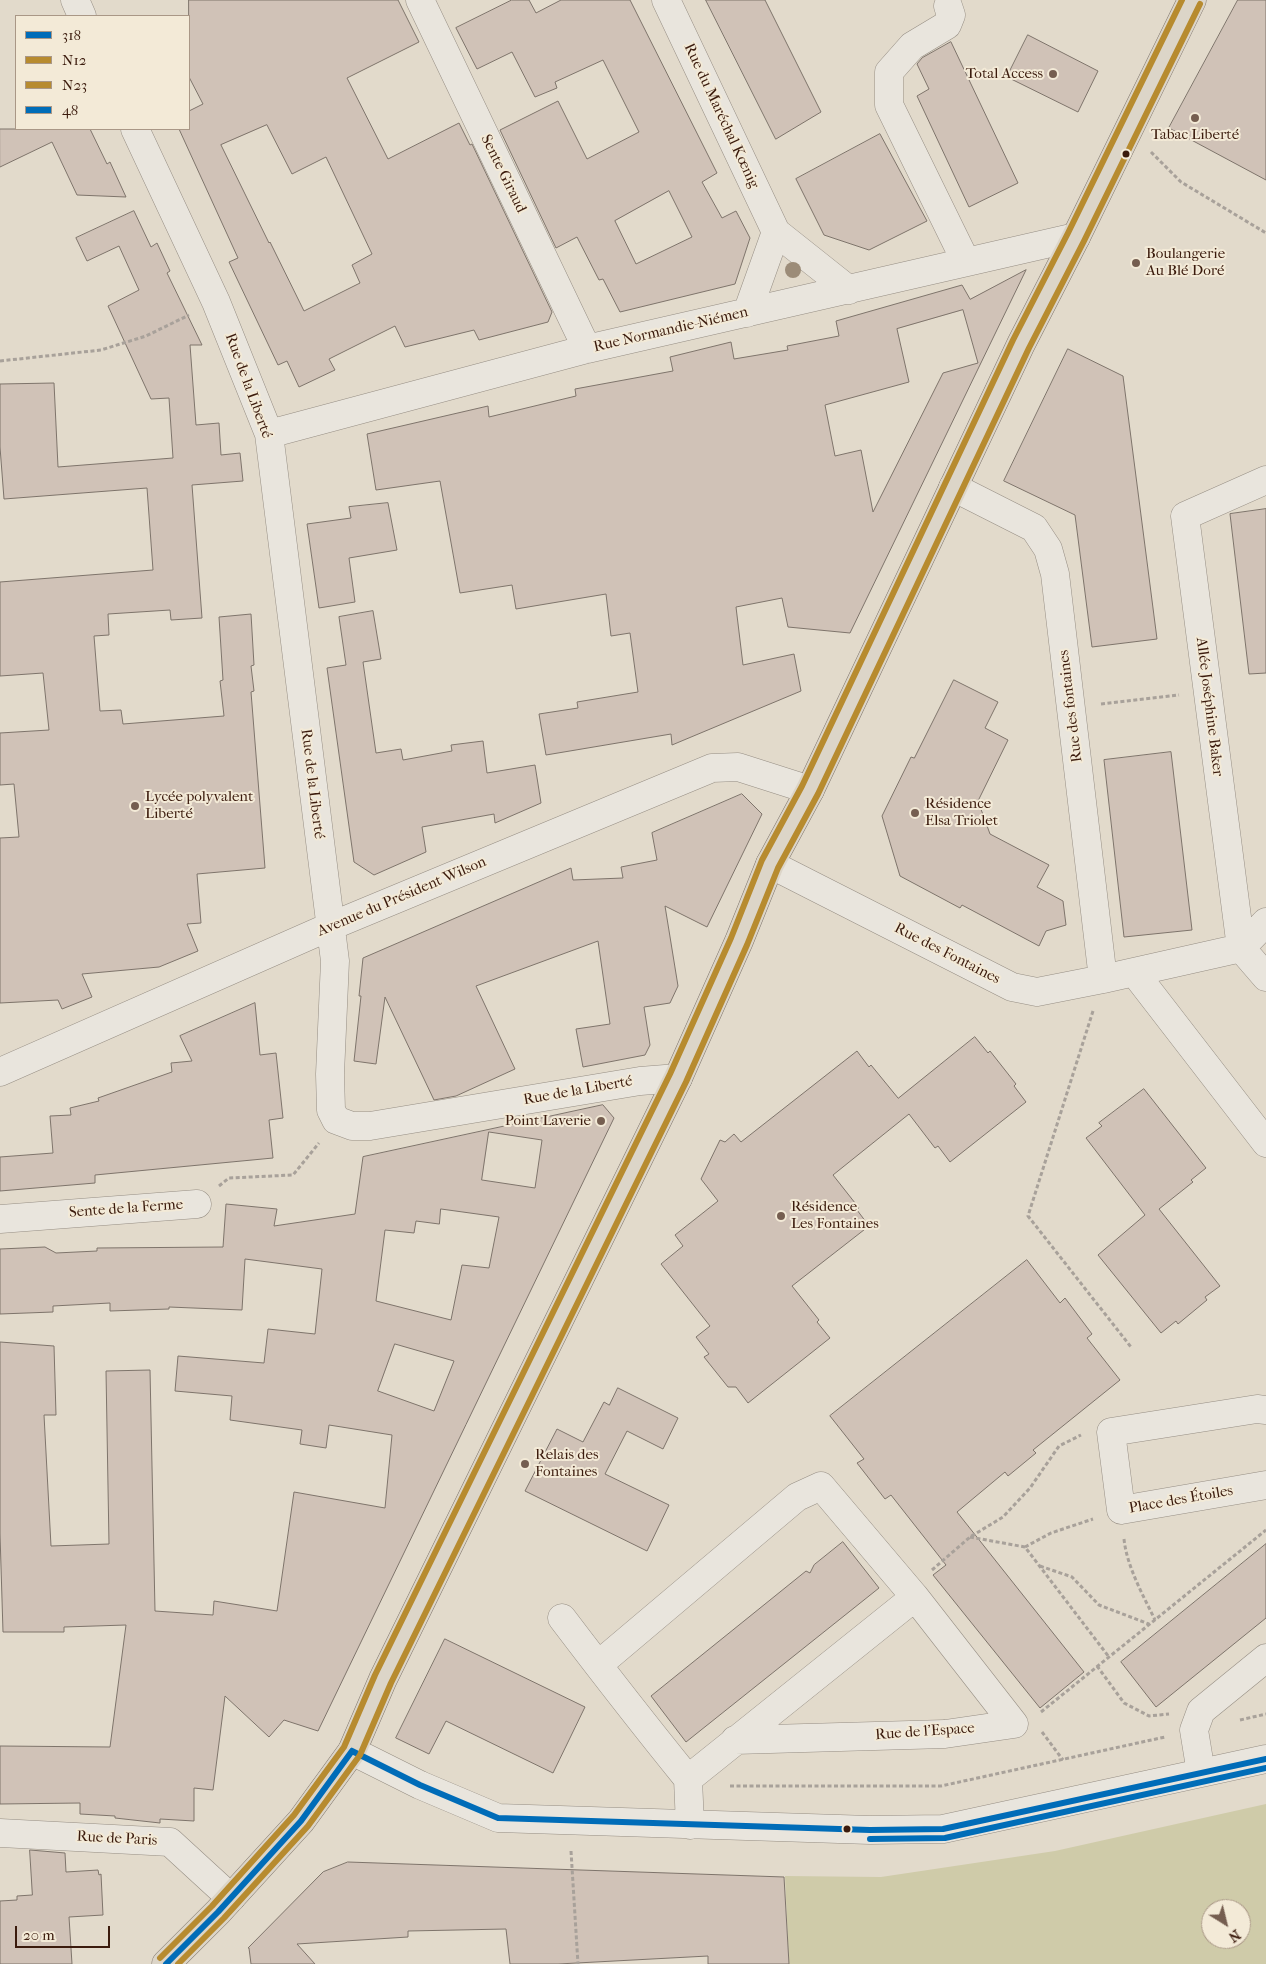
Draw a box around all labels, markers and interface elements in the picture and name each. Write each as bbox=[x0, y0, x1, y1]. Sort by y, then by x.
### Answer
legend bbox=[15, 15, 190, 130]
text: 318 bbox=[62, 26, 81, 44]
street label: Rue du Maréchal Kœnig bbox=[679, 41, 763, 191]
text: N12 bbox=[62, 51, 86, 69]
place label: Total Access bbox=[966, 65, 1043, 83]
marker: Total Access bbox=[1047, 68, 1059, 80]
text: N23 bbox=[62, 76, 87, 94]
text: 48 bbox=[62, 101, 78, 119]
marker: Tabac Liberté bbox=[1189, 112, 1201, 124]
place label: Tabac Liberté bbox=[1151, 126, 1239, 144]
street label: Sente Giraud bbox=[476, 132, 530, 216]
unlabelled marker bbox=[1121, 149, 1131, 159]
place label: Boulangerie Au Blé Doré bbox=[1146, 245, 1225, 280]
marker: Boulangerie Au Blé Doré bbox=[1130, 257, 1142, 269]
street label: Rue Normandie-Niémen bbox=[592, 303, 750, 357]
street label: Rue de la Liberté bbox=[221, 331, 275, 441]
street label: Allée Joséphine Baker bbox=[1192, 636, 1226, 778]
street label: Rue des fontaines bbox=[1055, 649, 1087, 763]
street label: Rue de la Liberté bbox=[296, 728, 328, 840]
place label: Lycée polyvalent Liberté bbox=[145, 788, 253, 823]
place label: Résidence Elsa Triolet bbox=[925, 795, 998, 830]
marker: Lycée polyvalent Liberté bbox=[129, 800, 141, 812]
marker: Résidence Elsa Triolet bbox=[909, 807, 921, 819]
street label: Avenue du Président Wilson bbox=[315, 853, 489, 941]
street label: Rue des Fontaines bbox=[891, 920, 1003, 988]
street label: Rue de la Liberté bbox=[522, 1073, 634, 1109]
place label: Point Laverie bbox=[505, 1112, 591, 1130]
marker: Point Laverie bbox=[595, 1115, 607, 1127]
street label: Sente de la Ferme bbox=[68, 1196, 184, 1222]
place label: Résidence Les Fontaines bbox=[791, 1198, 879, 1233]
marker: Résidence Les Fontaines bbox=[775, 1210, 787, 1222]
place label: Relais des Fontaines bbox=[535, 1446, 598, 1481]
marker: Relais des Fontaines bbox=[519, 1458, 531, 1470]
street label: Place des Étoiles bbox=[1128, 1482, 1234, 1518]
street label: Rue de l'Espace bbox=[875, 1720, 975, 1744]
unlabelled marker bbox=[842, 1824, 852, 1834]
street label: Rue de Paris bbox=[76, 1828, 158, 1850]
north arrow bbox=[1201, 1899, 1251, 1949]
scale bar bbox=[18, 1916, 112, 1948]
text: 20 m bbox=[23, 1926, 55, 1944]
text: N bbox=[1225, 1926, 1244, 1946]

